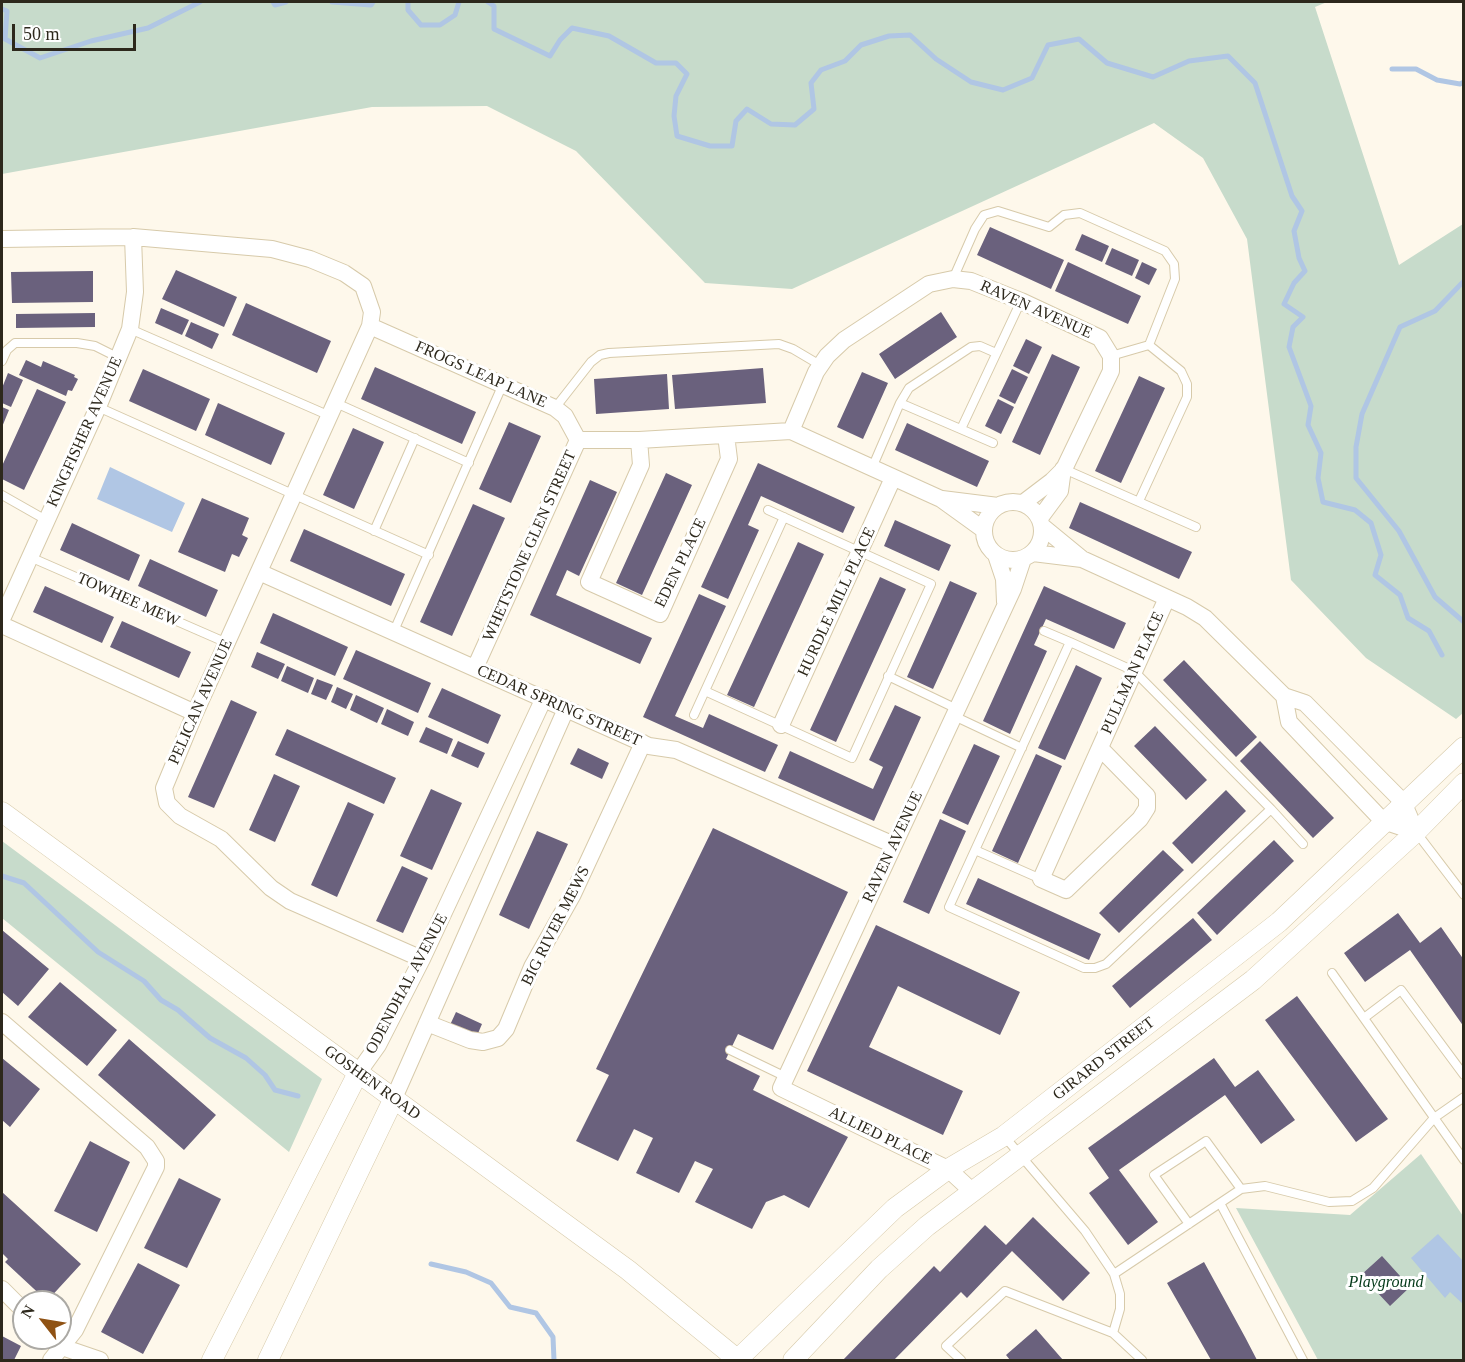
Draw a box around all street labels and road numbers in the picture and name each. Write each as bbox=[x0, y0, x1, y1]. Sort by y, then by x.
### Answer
street label: RAVEN AVENUE bbox=[977, 277, 1095, 343]
street label: FROGS LEAP LANE bbox=[412, 337, 550, 413]
street label: KINGFISHER AVENUE bbox=[43, 354, 127, 510]
street label: WHETSTONE GLEN STREET bbox=[479, 448, 581, 644]
street label: EDEN PLACE bbox=[651, 515, 711, 611]
street label: HURDLE MILL PLACE bbox=[794, 524, 880, 680]
street label: TOWHEE MEW bbox=[74, 569, 182, 631]
street label: PULLMAN PLACE bbox=[1097, 609, 1169, 737]
street label: PELICAN AVENUE bbox=[165, 636, 237, 768]
street label: CEDAR SPRING STREET bbox=[474, 661, 644, 751]
street label: RAVEN AVENUE bbox=[859, 788, 927, 906]
street label: BIG RIVER MEWS bbox=[518, 863, 594, 989]
street label: ODENDHAL AVENUE bbox=[362, 910, 452, 1058]
street label: GIRARD STREET bbox=[1049, 1013, 1159, 1105]
street label: GOSHEN ROAD bbox=[320, 1042, 424, 1124]
street label: ALLIED PLACE bbox=[825, 1103, 935, 1169]

